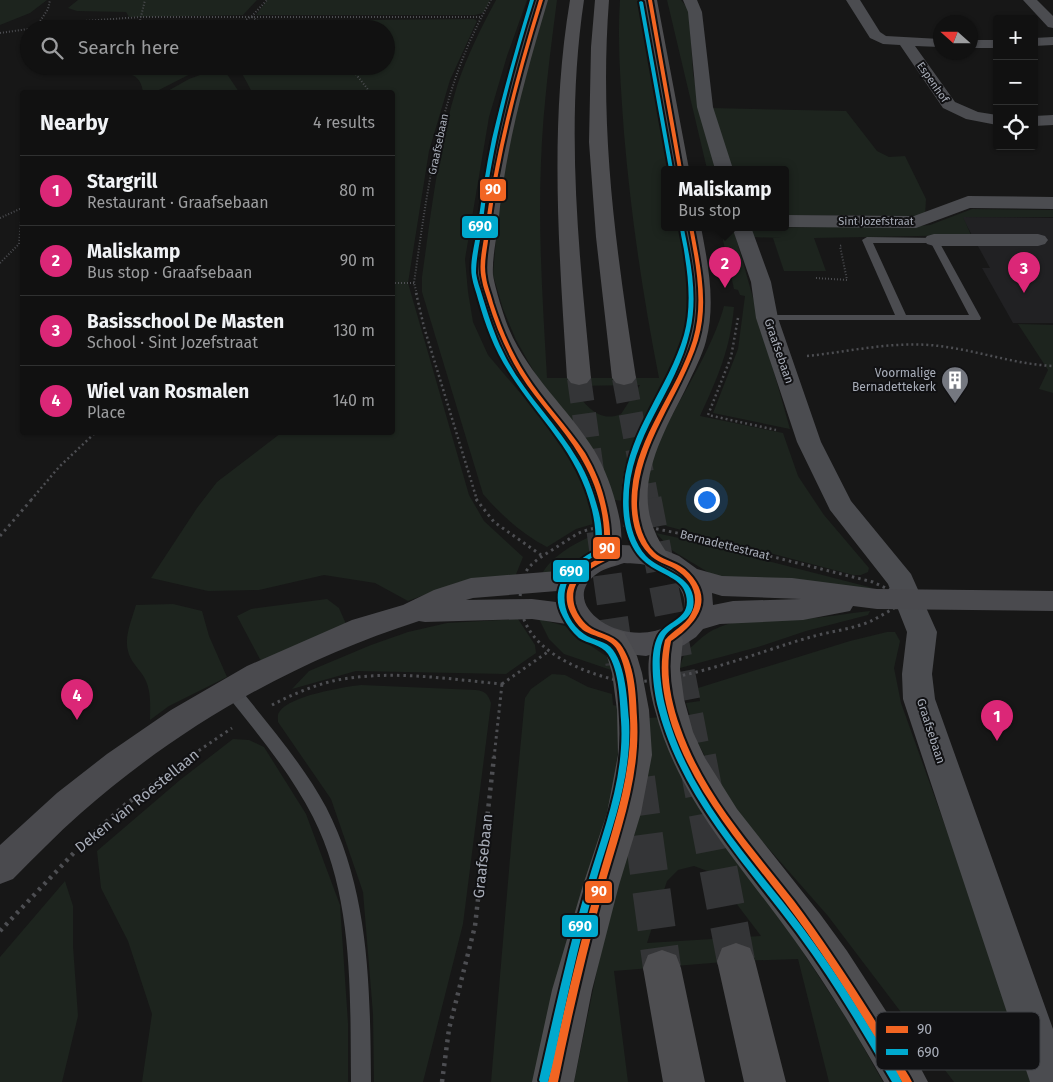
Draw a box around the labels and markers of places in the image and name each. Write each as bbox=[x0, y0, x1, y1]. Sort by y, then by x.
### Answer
pin: 2 bbox=[709, 247, 741, 288]
pin: 3 bbox=[1008, 252, 1040, 293]
building icon: Voormalige Bernadettekerk bbox=[940, 365, 970, 404]
place label: Voormalige Bernadettekerk bbox=[852, 366, 937, 394]
pin: 4 bbox=[61, 679, 93, 720]
pin: 1 bbox=[981, 700, 1013, 741]

